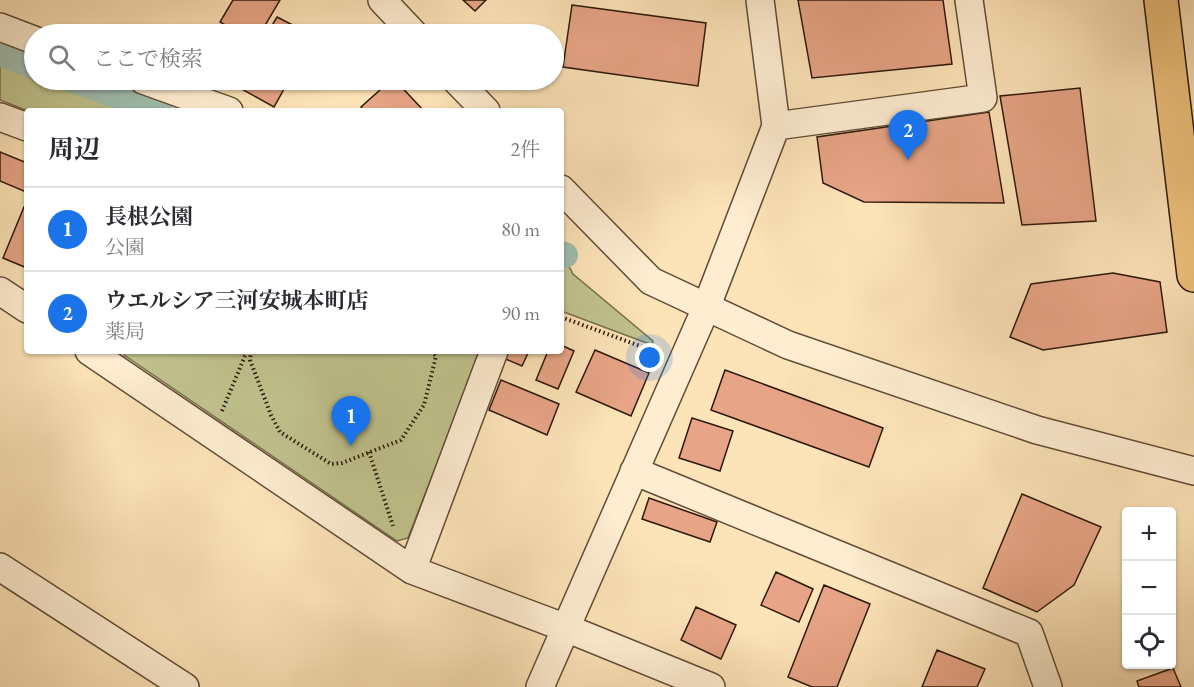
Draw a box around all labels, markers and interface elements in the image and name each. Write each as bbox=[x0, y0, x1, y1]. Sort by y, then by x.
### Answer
search box bbox=[24, 24, 564, 90]
icon: search bbox=[45, 41, 78, 74]
text: ここで検索 bbox=[93, 44, 203, 73]
pin: 2 bbox=[888, 110, 928, 160]
text: 周辺 bbox=[48, 132, 100, 166]
text: 2件 bbox=[510, 136, 540, 162]
text: 長根公園 bbox=[105, 202, 193, 231]
text: 1 bbox=[62, 216, 73, 242]
text: 80 m bbox=[501, 216, 540, 242]
text: 公園 bbox=[105, 234, 145, 260]
text: ウエルシア三河安城本町店 bbox=[105, 286, 368, 315]
text: 2 bbox=[62, 300, 73, 326]
text: 90 m bbox=[501, 300, 540, 326]
text: 薬局 bbox=[105, 318, 145, 344]
your location bbox=[635, 343, 664, 372]
pin: 1 bbox=[332, 396, 370, 446]
map controls bbox=[1122, 507, 1176, 669]
button: + bbox=[1122, 507, 1176, 561]
button: − bbox=[1122, 561, 1176, 615]
button: locate bbox=[1122, 615, 1176, 669]

